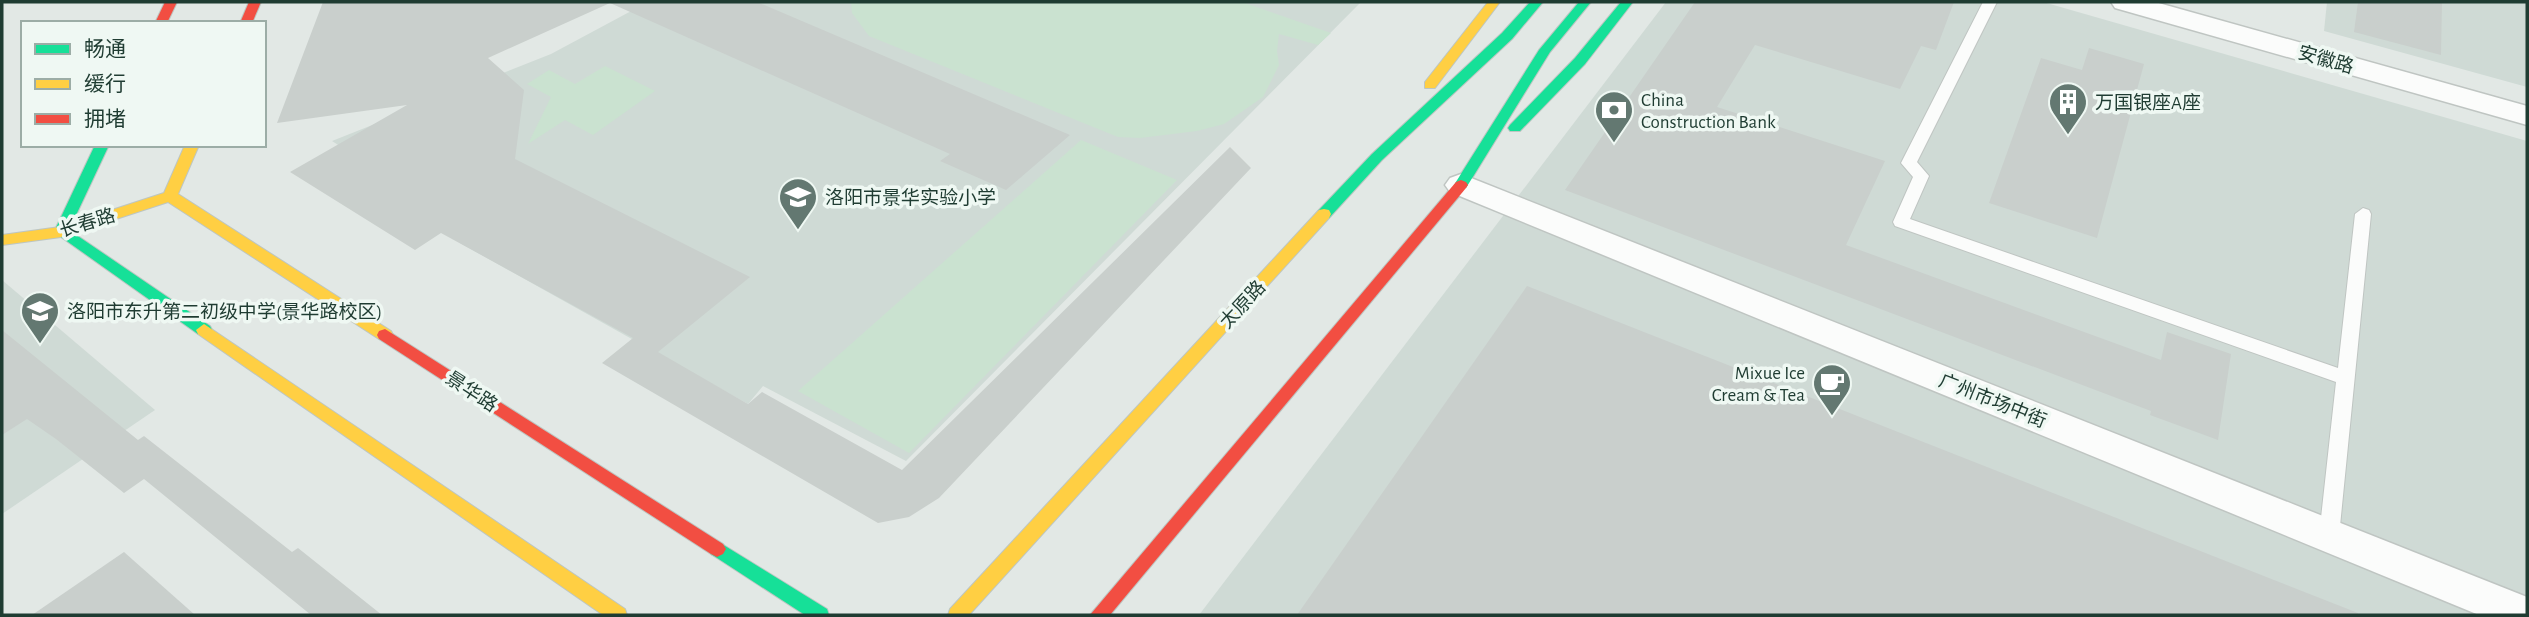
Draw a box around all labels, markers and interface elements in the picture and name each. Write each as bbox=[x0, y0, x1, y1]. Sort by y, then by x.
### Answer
legend bbox=[21, 21, 266, 147]
text: 畅通 bbox=[84, 38, 126, 60]
street label: 安徽路 bbox=[2296, 42, 2356, 77]
text: 缓行 bbox=[84, 73, 126, 95]
building icon: 万国银座A座 bbox=[2047, 81, 2089, 136]
bank icon: China Construction Bank bbox=[1593, 89, 1635, 144]
place label: China Construction Bank bbox=[1641, 91, 1776, 132]
place label: 万国银座A座 bbox=[2095, 92, 2201, 113]
text: 拥堵 bbox=[84, 108, 126, 130]
school or university icon: 洛阳市景华实验小学 bbox=[777, 176, 819, 231]
place label: 洛阳市景华实验小学 bbox=[825, 187, 996, 208]
street label: 长春路 bbox=[57, 205, 117, 241]
street label: 太原路 bbox=[1216, 277, 1269, 332]
school or university icon: 洛阳市东升第二初级中学(景华路校区) bbox=[19, 290, 61, 345]
place label: 洛阳市东升第二初级中学(景华路校区) bbox=[67, 301, 382, 322]
cafe icon: Mixue Ice Cream & Tea bbox=[1811, 362, 1853, 417]
place label: Mixue Ice Cream & Tea bbox=[1712, 364, 1805, 405]
street label: 景华路 bbox=[442, 368, 501, 416]
street label: 广州市场中街 bbox=[1936, 369, 2050, 432]

